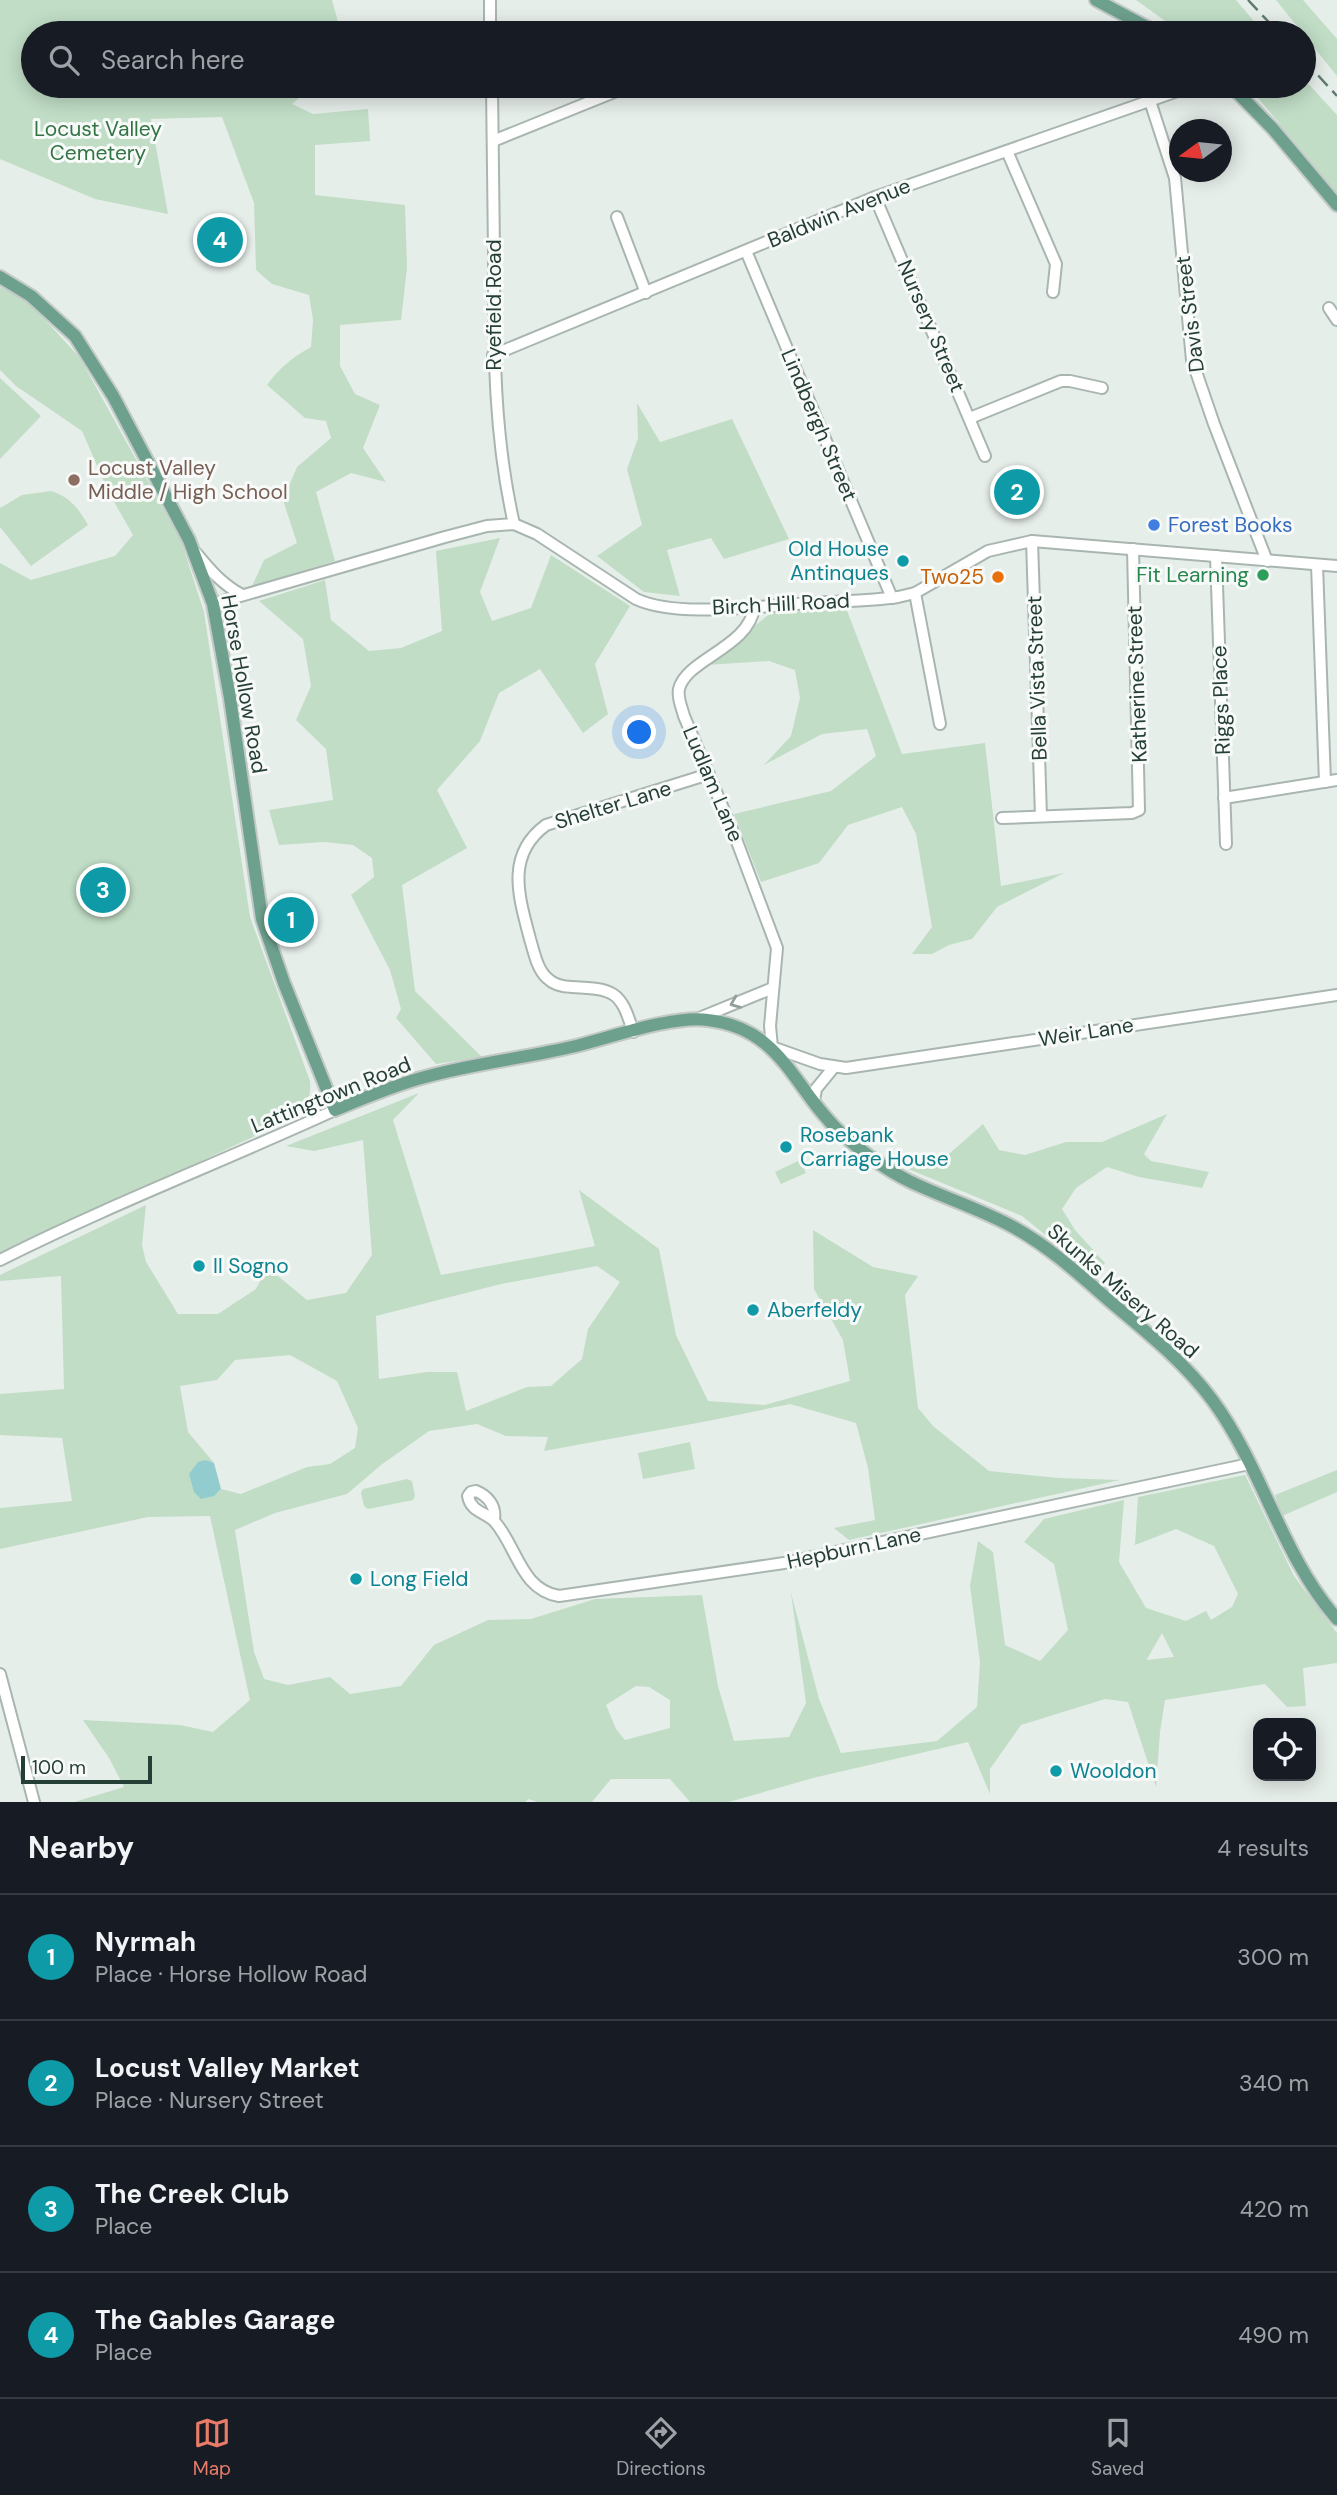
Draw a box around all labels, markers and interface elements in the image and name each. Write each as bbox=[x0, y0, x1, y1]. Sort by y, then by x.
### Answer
search box bbox=[21, 21, 1316, 98]
icon: search bbox=[45, 41, 83, 79]
text: Search here bbox=[101, 43, 244, 77]
park label: Locust Valley Cemetery bbox=[34, 115, 162, 167]
north arrow bbox=[1169, 119, 1232, 182]
street label: Baldwin Avenue bbox=[763, 172, 915, 254]
pin: 4 bbox=[197, 214, 243, 266]
street label: Ryefield Road bbox=[480, 239, 508, 371]
street label: Davis Street bbox=[1169, 254, 1211, 374]
street label: Nursery Street bbox=[890, 255, 972, 397]
street label: Lindbergh Street bbox=[774, 345, 864, 505]
place label: Locust Valley Middle / High School bbox=[88, 454, 288, 506]
pin: 2 bbox=[994, 466, 1040, 518]
marker: Locust Valley Middle / High School bbox=[66, 472, 82, 488]
place label: Forest Books bbox=[1168, 511, 1293, 539]
marker: Forest Books bbox=[1146, 517, 1162, 533]
place label: Old House Antinques bbox=[788, 535, 889, 587]
marker: Old House Antinques bbox=[895, 553, 911, 569]
place label: Fit Learning bbox=[1136, 561, 1249, 589]
place label: Two25 bbox=[920, 563, 984, 591]
marker: Fit Learning bbox=[1255, 567, 1271, 583]
marker: Two25 bbox=[990, 569, 1006, 585]
street label: Birch Hill Road bbox=[711, 586, 851, 622]
street label: Horse Hollow Road bbox=[214, 592, 274, 776]
street label: Bella Vista Street bbox=[1020, 595, 1054, 761]
street label: Katherine Street bbox=[1120, 605, 1154, 763]
street label: Riggs Place bbox=[1205, 645, 1237, 755]
your location bbox=[622, 715, 656, 749]
street label: Ludlam Lane bbox=[676, 722, 750, 846]
street label: Shelter Lane bbox=[551, 774, 675, 836]
pin: 3 bbox=[80, 864, 126, 916]
pin: 1 bbox=[268, 894, 314, 946]
one-way arrow bbox=[730, 995, 743, 1009]
street label: Weir Lane bbox=[1036, 1011, 1136, 1053]
street label: Lattingtown Road bbox=[247, 1050, 415, 1140]
place label: Rosebank Carriage House bbox=[800, 1121, 949, 1173]
marker: Rosebank Carriage House bbox=[778, 1139, 794, 1155]
street label: Skunks Misery Road bbox=[1041, 1217, 1205, 1365]
place label: Il Sogno bbox=[213, 1252, 289, 1280]
marker: Il Sogno bbox=[191, 1258, 207, 1274]
place label: Aberfeldy bbox=[767, 1296, 862, 1324]
marker: Aberfeldy bbox=[745, 1302, 761, 1318]
street label: Hepburn Lane bbox=[784, 1520, 924, 1576]
place label: Long Field bbox=[370, 1565, 469, 1593]
marker: Long Field bbox=[348, 1571, 364, 1587]
map controls bbox=[1253, 1718, 1316, 1781]
button: locate bbox=[1253, 1718, 1316, 1781]
scale bar bbox=[21, 1753, 152, 1785]
text: 100 m bbox=[32, 1755, 86, 1780]
place label: Wooldon bbox=[1070, 1757, 1157, 1785]
marker: Wooldon bbox=[1048, 1763, 1064, 1779]
text: Nearby bbox=[28, 1828, 134, 1867]
text: 4 results bbox=[1217, 1833, 1309, 1863]
text: Nyrmah bbox=[95, 1925, 196, 1959]
text: 1 bbox=[47, 1942, 55, 1972]
text: 300 m bbox=[1237, 1942, 1309, 1972]
text: Place · Horse Hollow Road bbox=[95, 1959, 368, 1989]
text: Locust Valley Market bbox=[95, 2051, 360, 2085]
text: 2 bbox=[44, 2068, 58, 2098]
text: 340 m bbox=[1239, 2068, 1309, 2098]
text: Place · Nursery Street bbox=[95, 2085, 324, 2115]
text: The Creek Club bbox=[95, 2177, 290, 2211]
text: 3 bbox=[44, 2194, 58, 2224]
text: 420 m bbox=[1240, 2194, 1309, 2224]
text: Place bbox=[95, 2211, 152, 2241]
text: The Gables Garage bbox=[95, 2303, 335, 2337]
text: 4 bbox=[44, 2320, 58, 2350]
text: 490 m bbox=[1238, 2320, 1309, 2350]
text: Place bbox=[95, 2337, 152, 2367]
tab: Map bbox=[193, 2414, 231, 2481]
tab: Directions bbox=[616, 2414, 706, 2481]
tab: Saved bbox=[1091, 2414, 1144, 2481]

